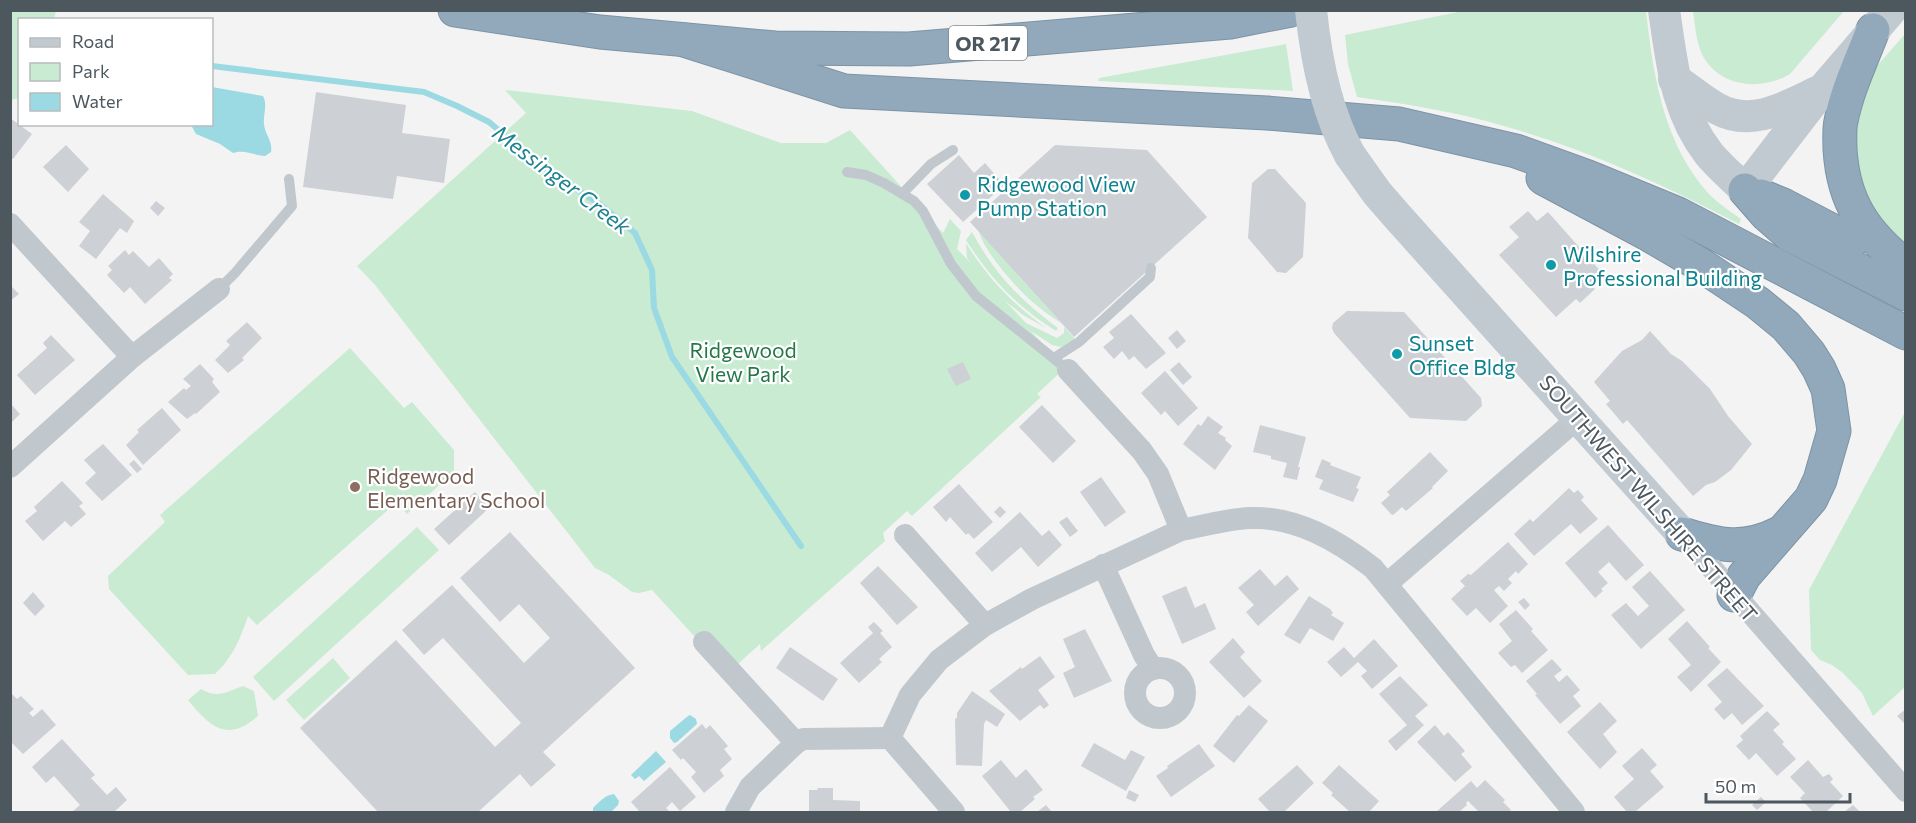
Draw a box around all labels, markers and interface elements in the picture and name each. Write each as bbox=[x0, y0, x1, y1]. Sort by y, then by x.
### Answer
legend bbox=[18, 18, 213, 126]
road number: OR 217 bbox=[949, 26, 1027, 60]
text: Road bbox=[72, 30, 114, 52]
text: Park bbox=[72, 60, 110, 82]
text: Water bbox=[72, 90, 123, 112]
water label: Messinger Creek bbox=[488, 118, 637, 240]
place label: Ridgewood View Pump Station bbox=[977, 171, 1136, 220]
marker: Ridgewood View Pump Station bbox=[958, 188, 972, 202]
place label: Wilshire Professional Building bbox=[1563, 241, 1762, 290]
marker: Wilshire Professional Building bbox=[1544, 258, 1558, 272]
place label: Sunset Office Bldg bbox=[1409, 330, 1516, 379]
park label: Ridgewood View Park bbox=[689, 337, 797, 386]
marker: Sunset Office Bldg bbox=[1390, 347, 1404, 361]
street label: SOUTHWEST WILSHIRE STREET bbox=[1535, 369, 1763, 627]
place label: Ridgewood Elementary School bbox=[367, 463, 545, 512]
marker: Ridgewood Elementary School bbox=[348, 480, 362, 494]
scale bar bbox=[1706, 766, 1850, 804]
text: 50 m bbox=[1715, 775, 1756, 797]

